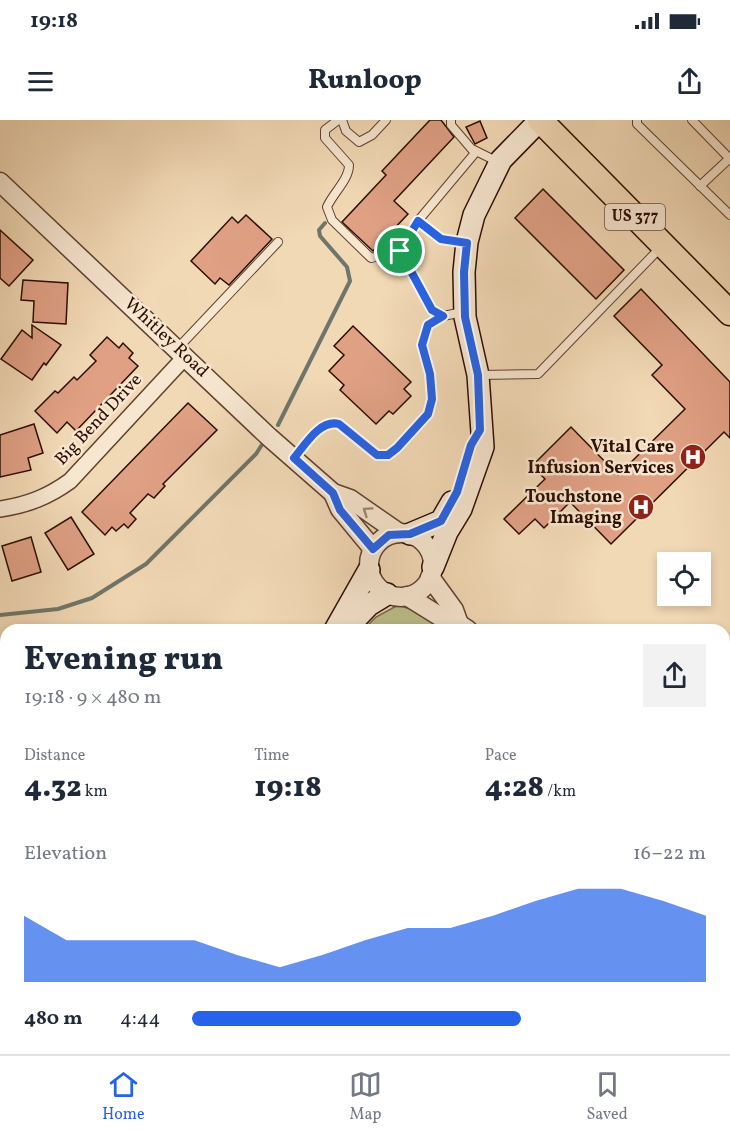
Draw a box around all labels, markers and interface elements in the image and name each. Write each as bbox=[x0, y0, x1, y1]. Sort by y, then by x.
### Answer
text: 19:18 bbox=[30, 6, 78, 37]
text: Runloop bbox=[308, 62, 422, 100]
icon: menu bbox=[24, 65, 57, 98]
icon: share bbox=[673, 65, 706, 98]
road number: US 377 bbox=[605, 204, 665, 230]
pin bbox=[374, 225, 425, 276]
icon: arrive bbox=[383, 234, 416, 267]
street label: Whitley Road bbox=[118, 292, 214, 384]
street label: Big Bend Drive bbox=[50, 368, 148, 472]
place label: Vital Care Infusion Services bbox=[528, 435, 674, 481]
hospital icon: Vital Care Infusion Services bbox=[678, 442, 708, 472]
place label: Touchstone Imaging bbox=[525, 485, 622, 531]
hospital icon: Touchstone Imaging bbox=[626, 492, 656, 522]
one-way arrow bbox=[363, 507, 374, 518]
map controls bbox=[657, 552, 711, 606]
button: locate bbox=[657, 552, 711, 606]
text: Evening run bbox=[24, 638, 223, 684]
button: share bbox=[643, 644, 706, 707]
text: 19:18 · 9 × 480 m bbox=[24, 684, 162, 712]
text: Distance bbox=[24, 745, 85, 767]
text: Time bbox=[254, 745, 289, 767]
text: Pace bbox=[485, 745, 517, 767]
text: 4.32 bbox=[24, 767, 82, 809]
text: 19:18 bbox=[254, 767, 322, 809]
text: 4:28 bbox=[485, 767, 544, 809]
text: km bbox=[82, 781, 108, 803]
text: /km bbox=[544, 781, 576, 803]
text: Elevation bbox=[24, 840, 107, 868]
text: 16–22 m bbox=[633, 840, 706, 868]
text: 480 m bbox=[24, 1005, 83, 1033]
text: 4:44 bbox=[120, 1005, 161, 1033]
tab: Home bbox=[102, 1068, 145, 1126]
tab: Map bbox=[349, 1068, 382, 1126]
tab: Saved bbox=[587, 1068, 628, 1126]

